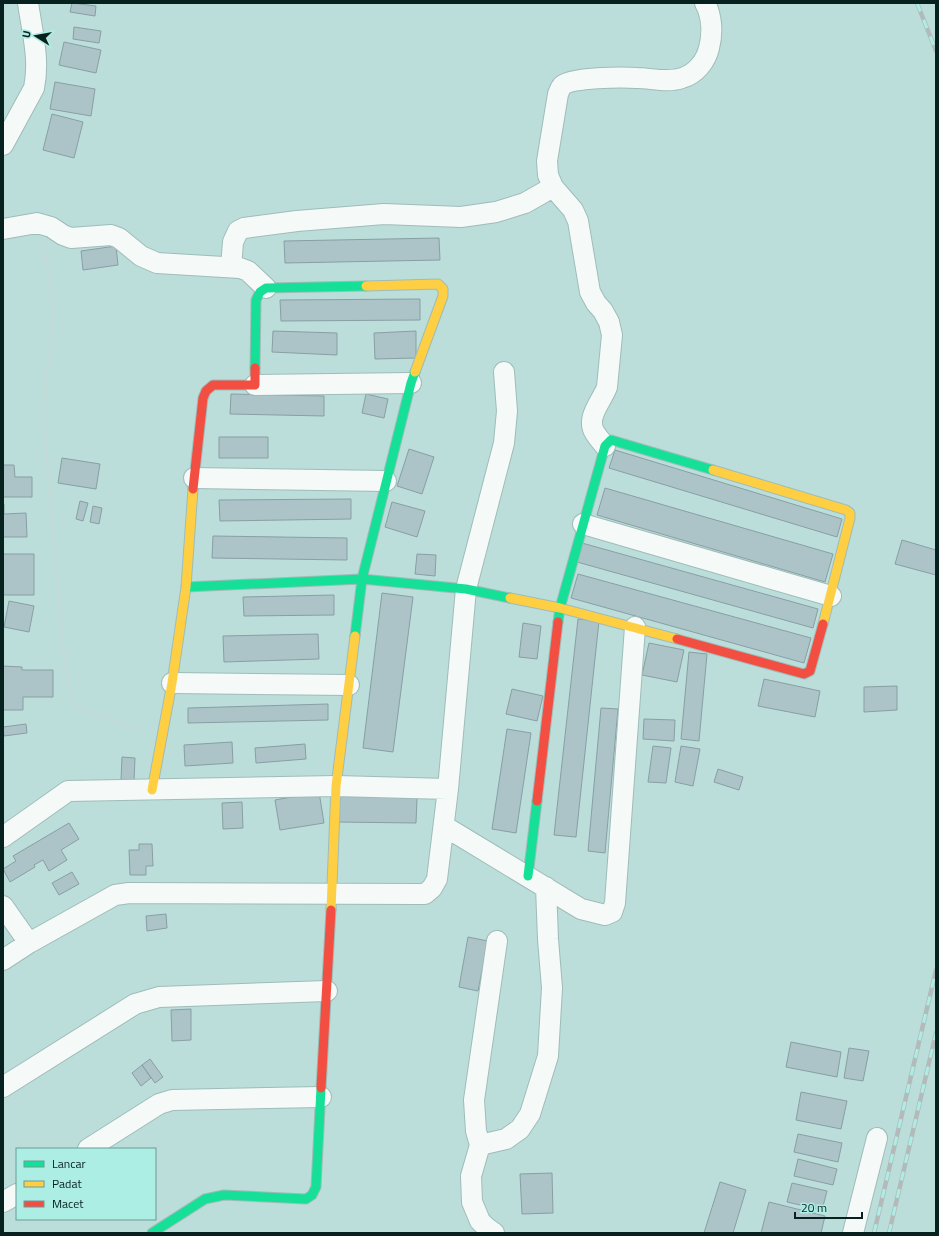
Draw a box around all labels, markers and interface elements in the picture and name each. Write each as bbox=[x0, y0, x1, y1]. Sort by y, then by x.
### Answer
north arrow bbox=[16, 16, 56, 56]
text: U bbox=[18, 29, 35, 39]
legend bbox=[16, 1148, 156, 1220]
text: Lancar bbox=[52, 1154, 86, 1173]
text: Padat bbox=[52, 1174, 82, 1193]
text: Macet bbox=[52, 1194, 84, 1213]
scale bar bbox=[795, 1194, 862, 1220]
text: 20 m bbox=[801, 1198, 827, 1217]

